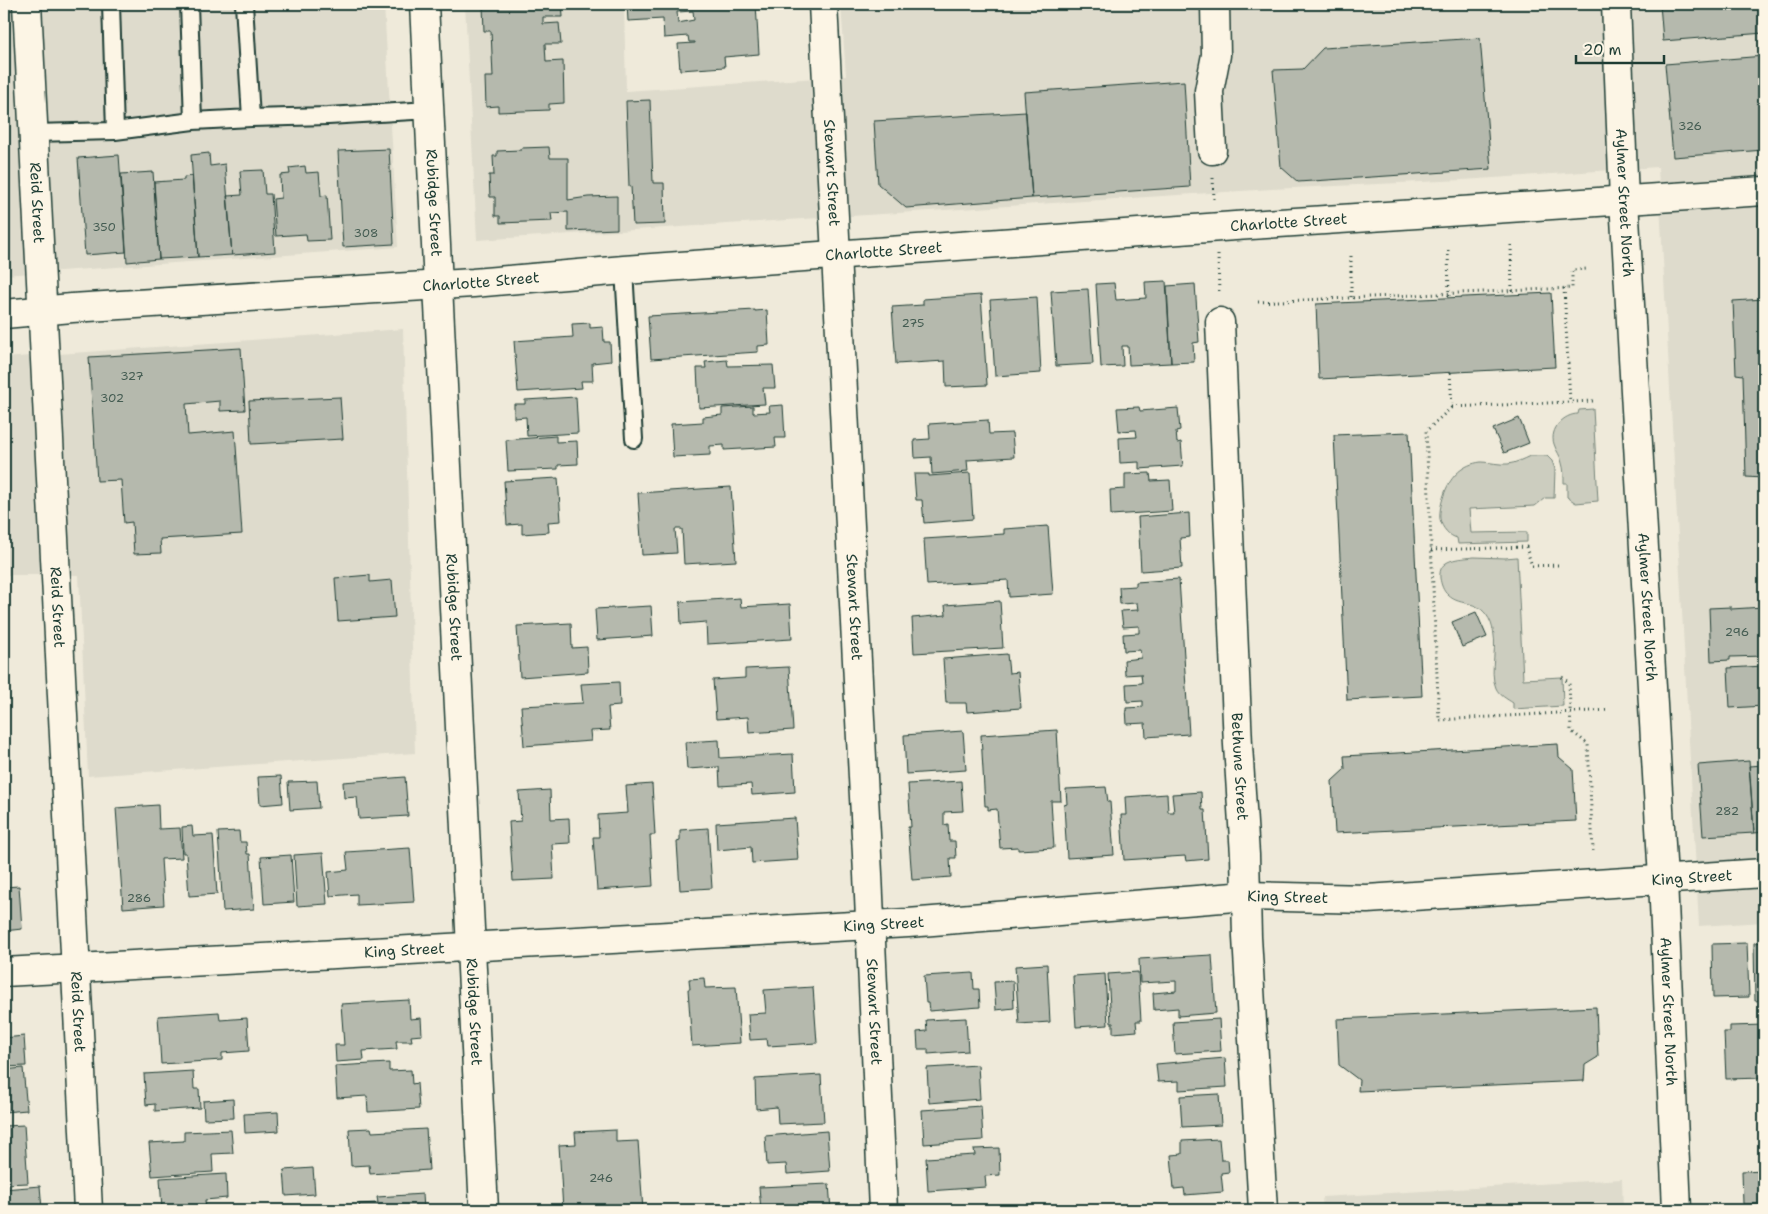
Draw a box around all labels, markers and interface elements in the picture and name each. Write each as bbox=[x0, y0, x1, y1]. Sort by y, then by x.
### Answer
scale bar bbox=[1576, 32, 1663, 64]
text: 20 m bbox=[1583, 40, 1622, 60]
house number: 326 bbox=[1678, 118, 1702, 134]
street label: Stewart Street bbox=[819, 119, 844, 227]
street label: Aylmer Street North bbox=[1611, 128, 1638, 278]
street label: Rubidge Street bbox=[421, 149, 447, 257]
street label: Reid Street bbox=[25, 162, 49, 244]
street label: Charlotte Street bbox=[1229, 209, 1348, 236]
house number: 350 bbox=[92, 219, 116, 235]
house number: 308 bbox=[354, 225, 378, 241]
street label: Charlotte Street bbox=[824, 237, 943, 265]
street label: Charlotte Street bbox=[422, 267, 540, 296]
house number: 275 bbox=[902, 315, 924, 331]
house number: 327 bbox=[120, 368, 144, 384]
house number: 302 bbox=[100, 390, 124, 406]
street label: Aylmer Street North bbox=[1633, 532, 1662, 682]
street label: Rubidge Street bbox=[441, 553, 467, 661]
street label: Stewart Street bbox=[841, 553, 867, 661]
street label: Reid Street bbox=[45, 566, 70, 648]
house number: 296 bbox=[1725, 624, 1749, 640]
street label: Bethune Street bbox=[1227, 712, 1253, 821]
house number: 282 bbox=[1715, 803, 1739, 819]
street label: King Street bbox=[1651, 865, 1733, 890]
street label: King Street bbox=[1247, 886, 1328, 908]
house number: 286 bbox=[127, 890, 151, 906]
street label: King Street bbox=[843, 912, 925, 936]
street label: Aylmer Street North bbox=[1655, 937, 1682, 1086]
street label: King Street bbox=[363, 938, 445, 962]
street label: Rubidge Street bbox=[461, 958, 487, 1066]
street label: Stewart Street bbox=[862, 958, 887, 1066]
street label: Reid Street bbox=[66, 971, 90, 1053]
house number: 246 bbox=[589, 1170, 613, 1186]

